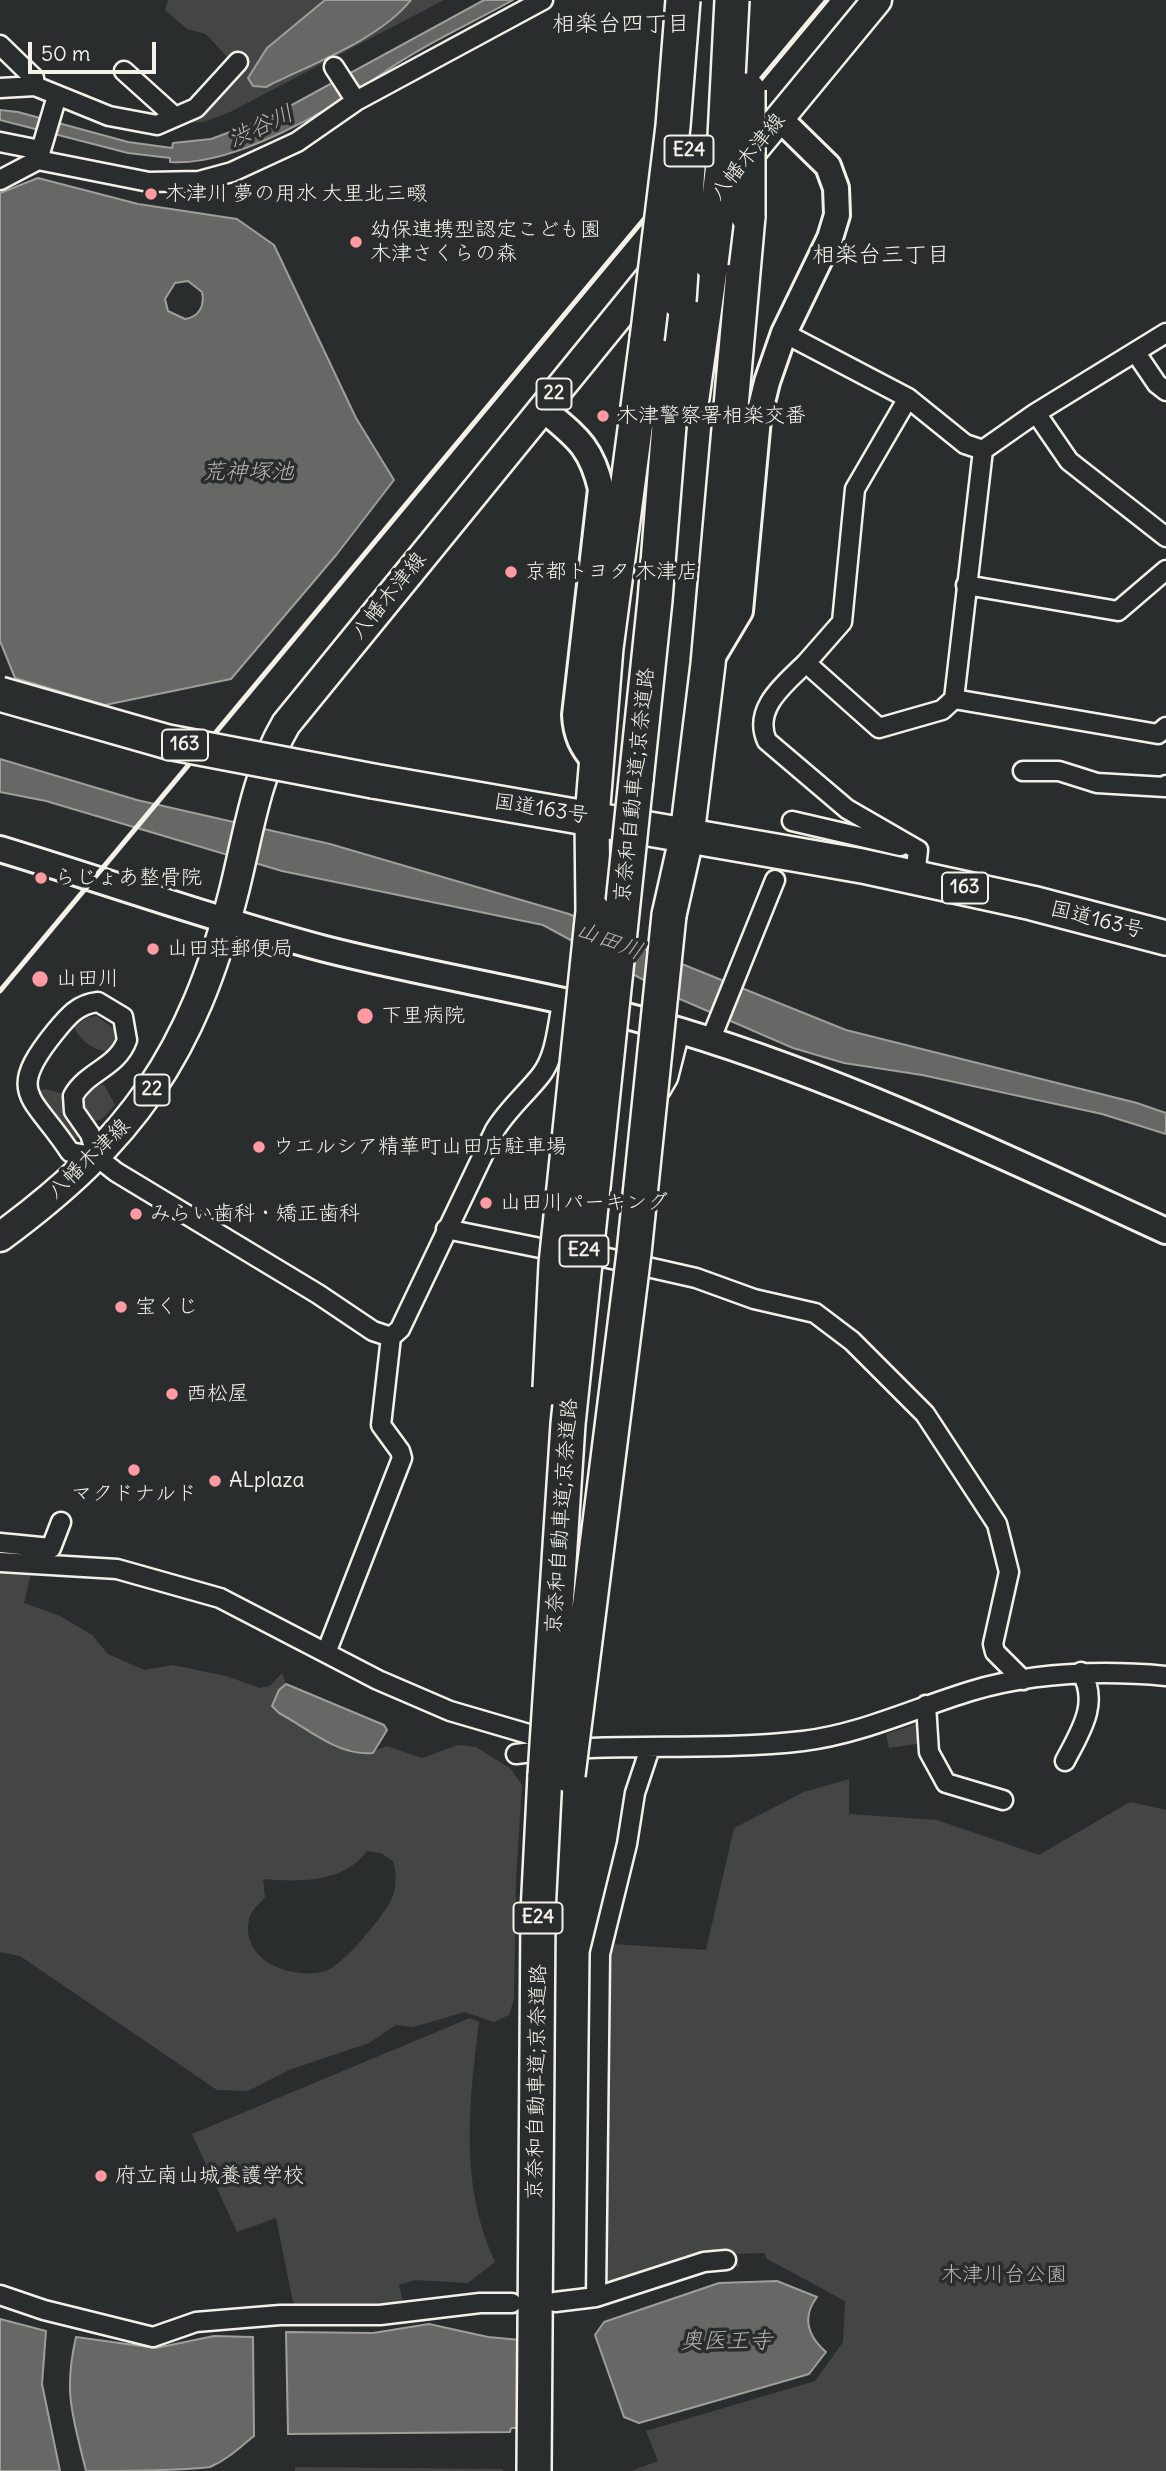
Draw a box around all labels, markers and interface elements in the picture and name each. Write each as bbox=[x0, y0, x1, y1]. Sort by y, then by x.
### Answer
district label: 相楽台四丁目 bbox=[552, 10, 690, 38]
scale bar bbox=[32, 28, 159, 72]
text: 50 m bbox=[41, 40, 90, 67]
water label: 渋谷川 bbox=[224, 100, 298, 154]
street label: 八幡木津線 bbox=[705, 108, 791, 206]
road number: E24 bbox=[664, 136, 714, 167]
place label: 木津川 夢の用水 大里北三畷 bbox=[165, 181, 427, 207]
marker: 木津川 夢の用水 大里北三畷 bbox=[143, 186, 159, 202]
place label: 幼保連携型認定こども園 木津さくらの森 bbox=[370, 217, 601, 267]
marker: 幼保連携型認定こども園 木津さくらの森 bbox=[348, 234, 364, 250]
district label: 相楽台三丁目 bbox=[812, 241, 950, 269]
road number: 22 bbox=[536, 378, 572, 410]
place label: 木津警察署相楽交番 bbox=[617, 403, 806, 429]
marker: 木津警察署相楽交番 bbox=[595, 408, 611, 424]
water label: 荒神塚池 bbox=[202, 458, 294, 486]
street label: 八幡木津線 bbox=[346, 547, 432, 645]
place label: 京都トヨタ 木津店 bbox=[525, 559, 698, 585]
marker: 京都トヨタ 木津店 bbox=[503, 564, 519, 580]
street label: 京奈和自動車道;京奈道路 bbox=[610, 666, 660, 904]
road number: 163 bbox=[162, 730, 208, 760]
street label: 国道163号 bbox=[492, 789, 590, 829]
place label: らじょあ整骨院 bbox=[55, 865, 202, 891]
marker: らじょあ整骨院 bbox=[33, 870, 49, 886]
road number: 163 bbox=[942, 873, 988, 904]
street label: 国道163号 bbox=[1048, 896, 1146, 944]
water label: 山田川 bbox=[572, 916, 646, 966]
place label: 山田荘郵便局 bbox=[167, 936, 293, 962]
marker: 山田荘郵便局 bbox=[145, 941, 161, 957]
place label: 山田川 bbox=[56, 966, 119, 992]
marker: 山田川 bbox=[30, 969, 50, 989]
place label: 下里病院 bbox=[381, 1003, 465, 1029]
marker: 下里病院 bbox=[355, 1006, 375, 1026]
road number: 22 bbox=[134, 1074, 170, 1106]
street label: 八幡木津線 bbox=[42, 1113, 136, 1205]
place label: ウエルシア精華町山田店駐車場 bbox=[273, 1134, 567, 1160]
marker: ウエルシア精華町山田店駐車場 bbox=[251, 1139, 267, 1155]
place label: 山田川パーキング bbox=[500, 1190, 668, 1216]
marker: 山田川パーキング bbox=[478, 1195, 494, 1211]
place label: みらい歯科・矯正歯科 bbox=[150, 1201, 360, 1227]
marker: みらい歯科・矯正歯科 bbox=[128, 1206, 144, 1222]
road number: E24 bbox=[560, 1236, 608, 1266]
place label: 宝くじ bbox=[135, 1294, 198, 1320]
marker: 宝くじ bbox=[113, 1299, 129, 1315]
place label: 西松屋 bbox=[186, 1381, 249, 1407]
marker: 西松屋 bbox=[164, 1386, 180, 1402]
street label: 京奈和自動車道;京奈道路 bbox=[541, 1397, 583, 1635]
marker: マクドナルド bbox=[126, 1462, 142, 1478]
place label: ALplaza bbox=[229, 1468, 304, 1494]
marker: ALplaza bbox=[207, 1473, 223, 1489]
place label: マクドナルド bbox=[71, 1481, 197, 1507]
road number: E24 bbox=[514, 1902, 562, 1934]
street label: 京奈和自動車道;京奈道路 bbox=[522, 1964, 552, 2200]
place label: 府立南山城養護学校 bbox=[115, 2163, 304, 2189]
marker: 府立南山城養護学校 bbox=[93, 2168, 109, 2184]
park label: 木津川台公園 bbox=[941, 2262, 1067, 2288]
water label: 奥医王寺 bbox=[680, 2327, 772, 2355]

